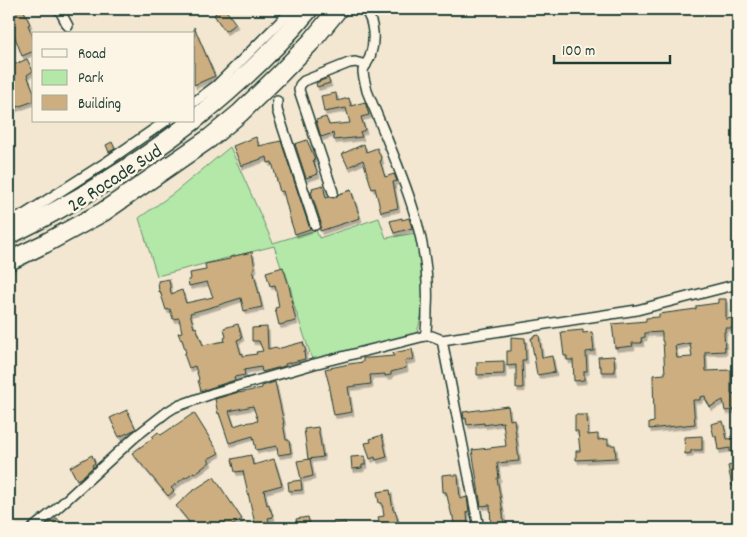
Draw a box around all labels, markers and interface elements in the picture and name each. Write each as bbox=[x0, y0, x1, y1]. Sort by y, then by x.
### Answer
legend bbox=[32, 32, 195, 122]
scale bar bbox=[554, 32, 671, 64]
text: 100 m bbox=[562, 41, 595, 63]
text: Road bbox=[78, 44, 106, 66]
text: Park bbox=[78, 68, 104, 90]
text: Building bbox=[78, 94, 121, 116]
street label: 2e Rocade Sud bbox=[63, 138, 168, 221]

